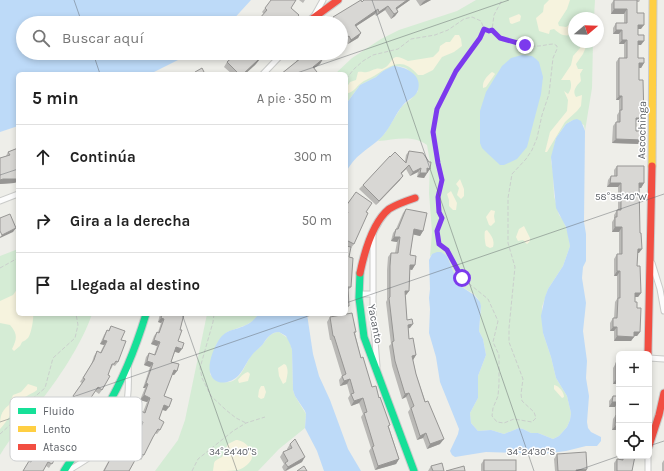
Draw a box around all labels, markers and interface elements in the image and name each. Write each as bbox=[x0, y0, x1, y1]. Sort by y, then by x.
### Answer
north arrow bbox=[568, 12, 604, 48]
search box bbox=[16, 16, 348, 60]
icon: search bbox=[30, 27, 52, 49]
text: Buscar aquí bbox=[62, 29, 144, 47]
route end bbox=[516, 36, 534, 54]
text: 5 min bbox=[32, 88, 79, 108]
text: A pie · 350 m bbox=[257, 91, 332, 106]
street label: Ascochinga bbox=[635, 101, 649, 159]
icon: ahead bbox=[32, 146, 54, 168]
text: Continúa bbox=[70, 148, 136, 166]
text: 300 m bbox=[294, 149, 332, 164]
text: 58°38'40"W bbox=[595, 191, 647, 203]
icon: right bbox=[32, 210, 54, 232]
text: Gira a la derecha bbox=[70, 212, 190, 230]
text: 50 m bbox=[302, 213, 332, 228]
route start bbox=[453, 269, 471, 287]
icon: arrive bbox=[32, 274, 54, 296]
text: Llegada al destino bbox=[70, 276, 200, 294]
street label: Yacanto bbox=[365, 303, 385, 345]
map controls bbox=[616, 351, 652, 459]
button: + bbox=[616, 351, 652, 387]
button: − bbox=[616, 387, 652, 423]
legend bbox=[10, 397, 142, 461]
text: Fluido bbox=[43, 405, 74, 418]
text: Lento bbox=[43, 423, 71, 436]
button: locate bbox=[616, 423, 652, 459]
text: Atasco bbox=[43, 441, 77, 454]
text: 34°24'40"S bbox=[209, 446, 257, 458]
text: 34°24'30"S bbox=[507, 446, 555, 458]

